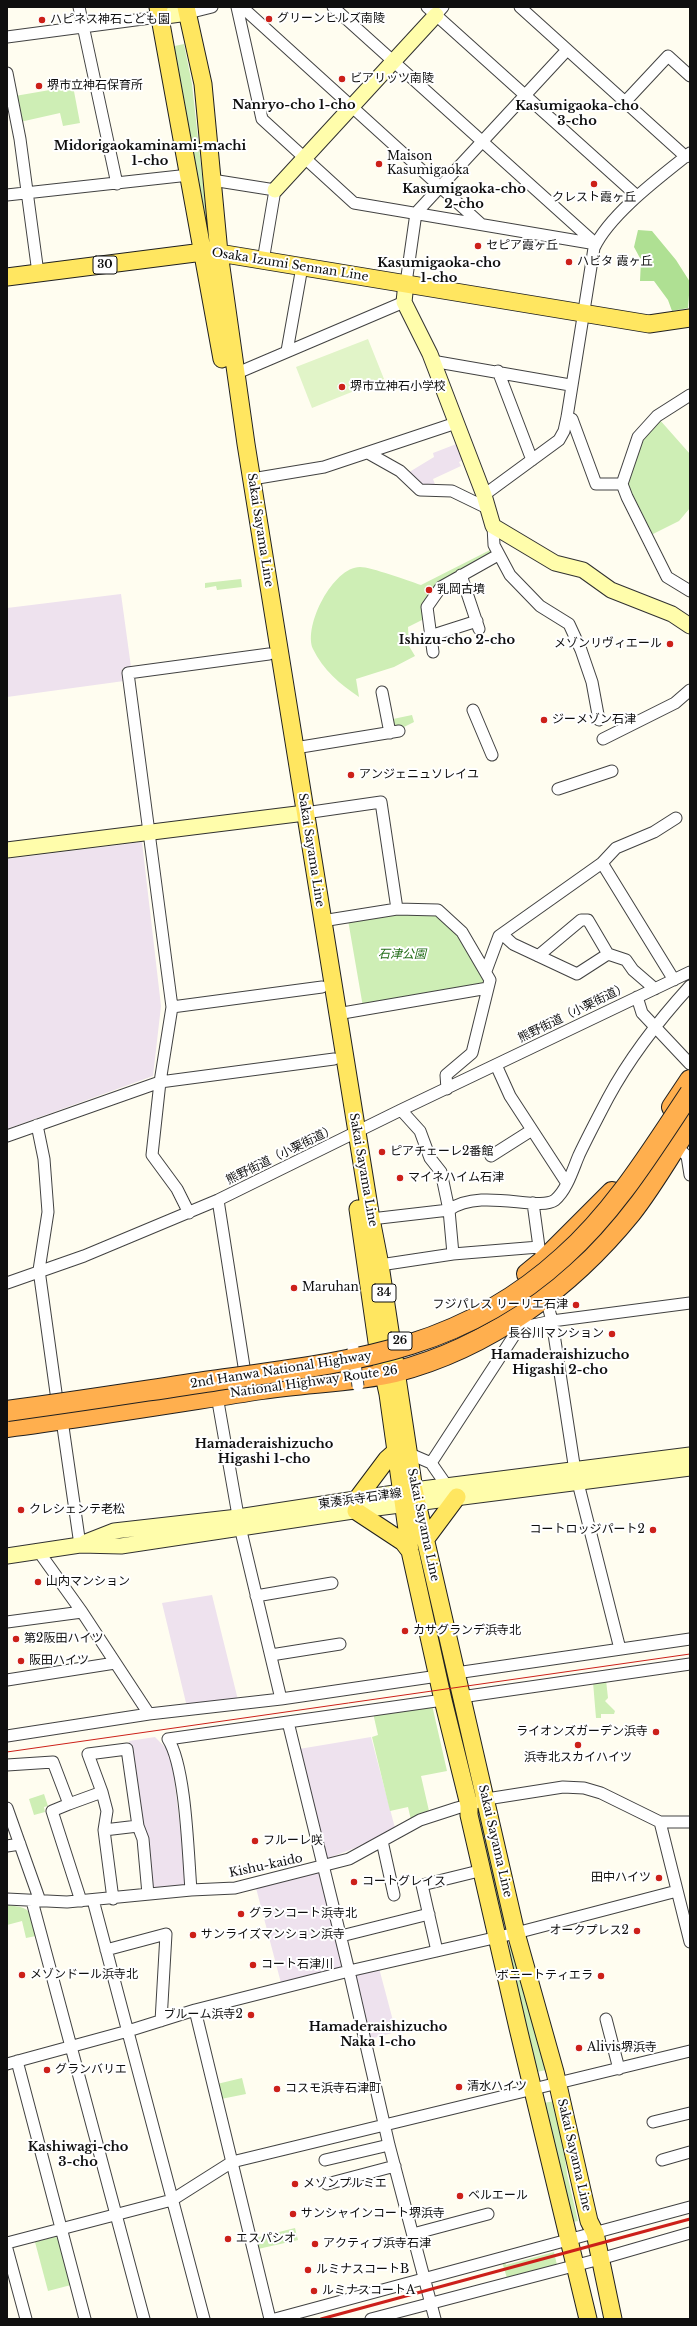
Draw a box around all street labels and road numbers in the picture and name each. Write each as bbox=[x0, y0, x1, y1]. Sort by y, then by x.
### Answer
street label: Osaka Izumi Sennan Line bbox=[211, 245, 369, 285]
road number: 30 bbox=[93, 256, 117, 274]
street label: Sakai Sayama Line bbox=[244, 472, 276, 588]
street label: Sakai Sayama Line bbox=[295, 792, 327, 908]
street label: 熊野街道（小栗街道） bbox=[516, 980, 630, 1046]
street label: Sakai Sayama Line bbox=[346, 1112, 380, 1228]
street label: 熊野街道（小栗街道） bbox=[224, 1122, 338, 1188]
road number: 34 bbox=[372, 1284, 396, 1302]
road number: 26 bbox=[388, 1332, 412, 1350]
street label: 2nd Hanwa National Highway bbox=[189, 1349, 373, 1391]
street label: National Highway Route 26 bbox=[229, 1363, 399, 1401]
street label: Sakai Sayama Line bbox=[404, 1467, 442, 1583]
street label: 東湊浜寺石津線 bbox=[317, 1486, 403, 1512]
street label: Sakai Sayama Line bbox=[475, 1783, 515, 1899]
street label: Kishu-kaido bbox=[228, 1851, 304, 1881]
street label: Sakai Sayama Line bbox=[554, 2097, 594, 2213]

